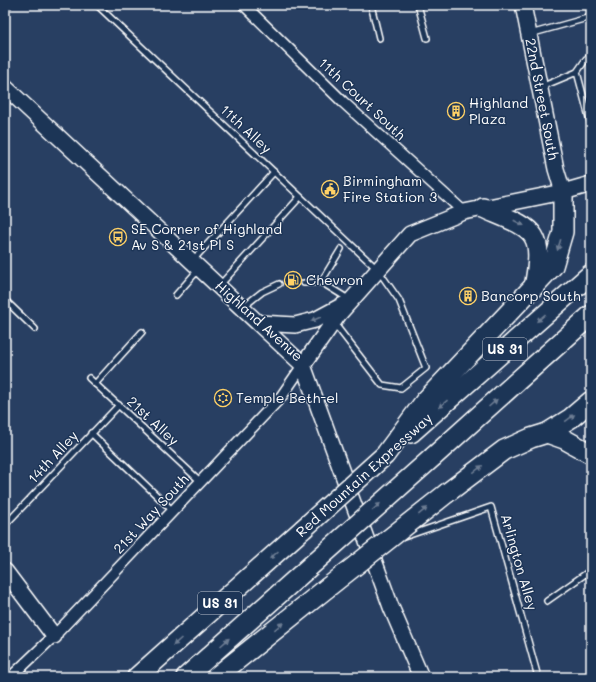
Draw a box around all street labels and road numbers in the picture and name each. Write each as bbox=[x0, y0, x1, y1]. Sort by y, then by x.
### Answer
street label: 22nd Street South bbox=[521, 36, 564, 162]
street label: 11th Court South bbox=[315, 53, 410, 144]
street label: 11th Alley bbox=[217, 100, 276, 157]
street label: Highland Avenue bbox=[211, 276, 307, 365]
road number: US 31 bbox=[483, 338, 527, 360]
street label: 21st Alley bbox=[123, 392, 183, 449]
street label: Red Mountain Expressway bbox=[291, 408, 436, 541]
street label: 14th Alley bbox=[23, 426, 82, 487]
street label: 21st Way South bbox=[109, 470, 193, 558]
street label: Arlington Alley bbox=[497, 511, 542, 612]
road number: US 31 bbox=[198, 592, 242, 614]

